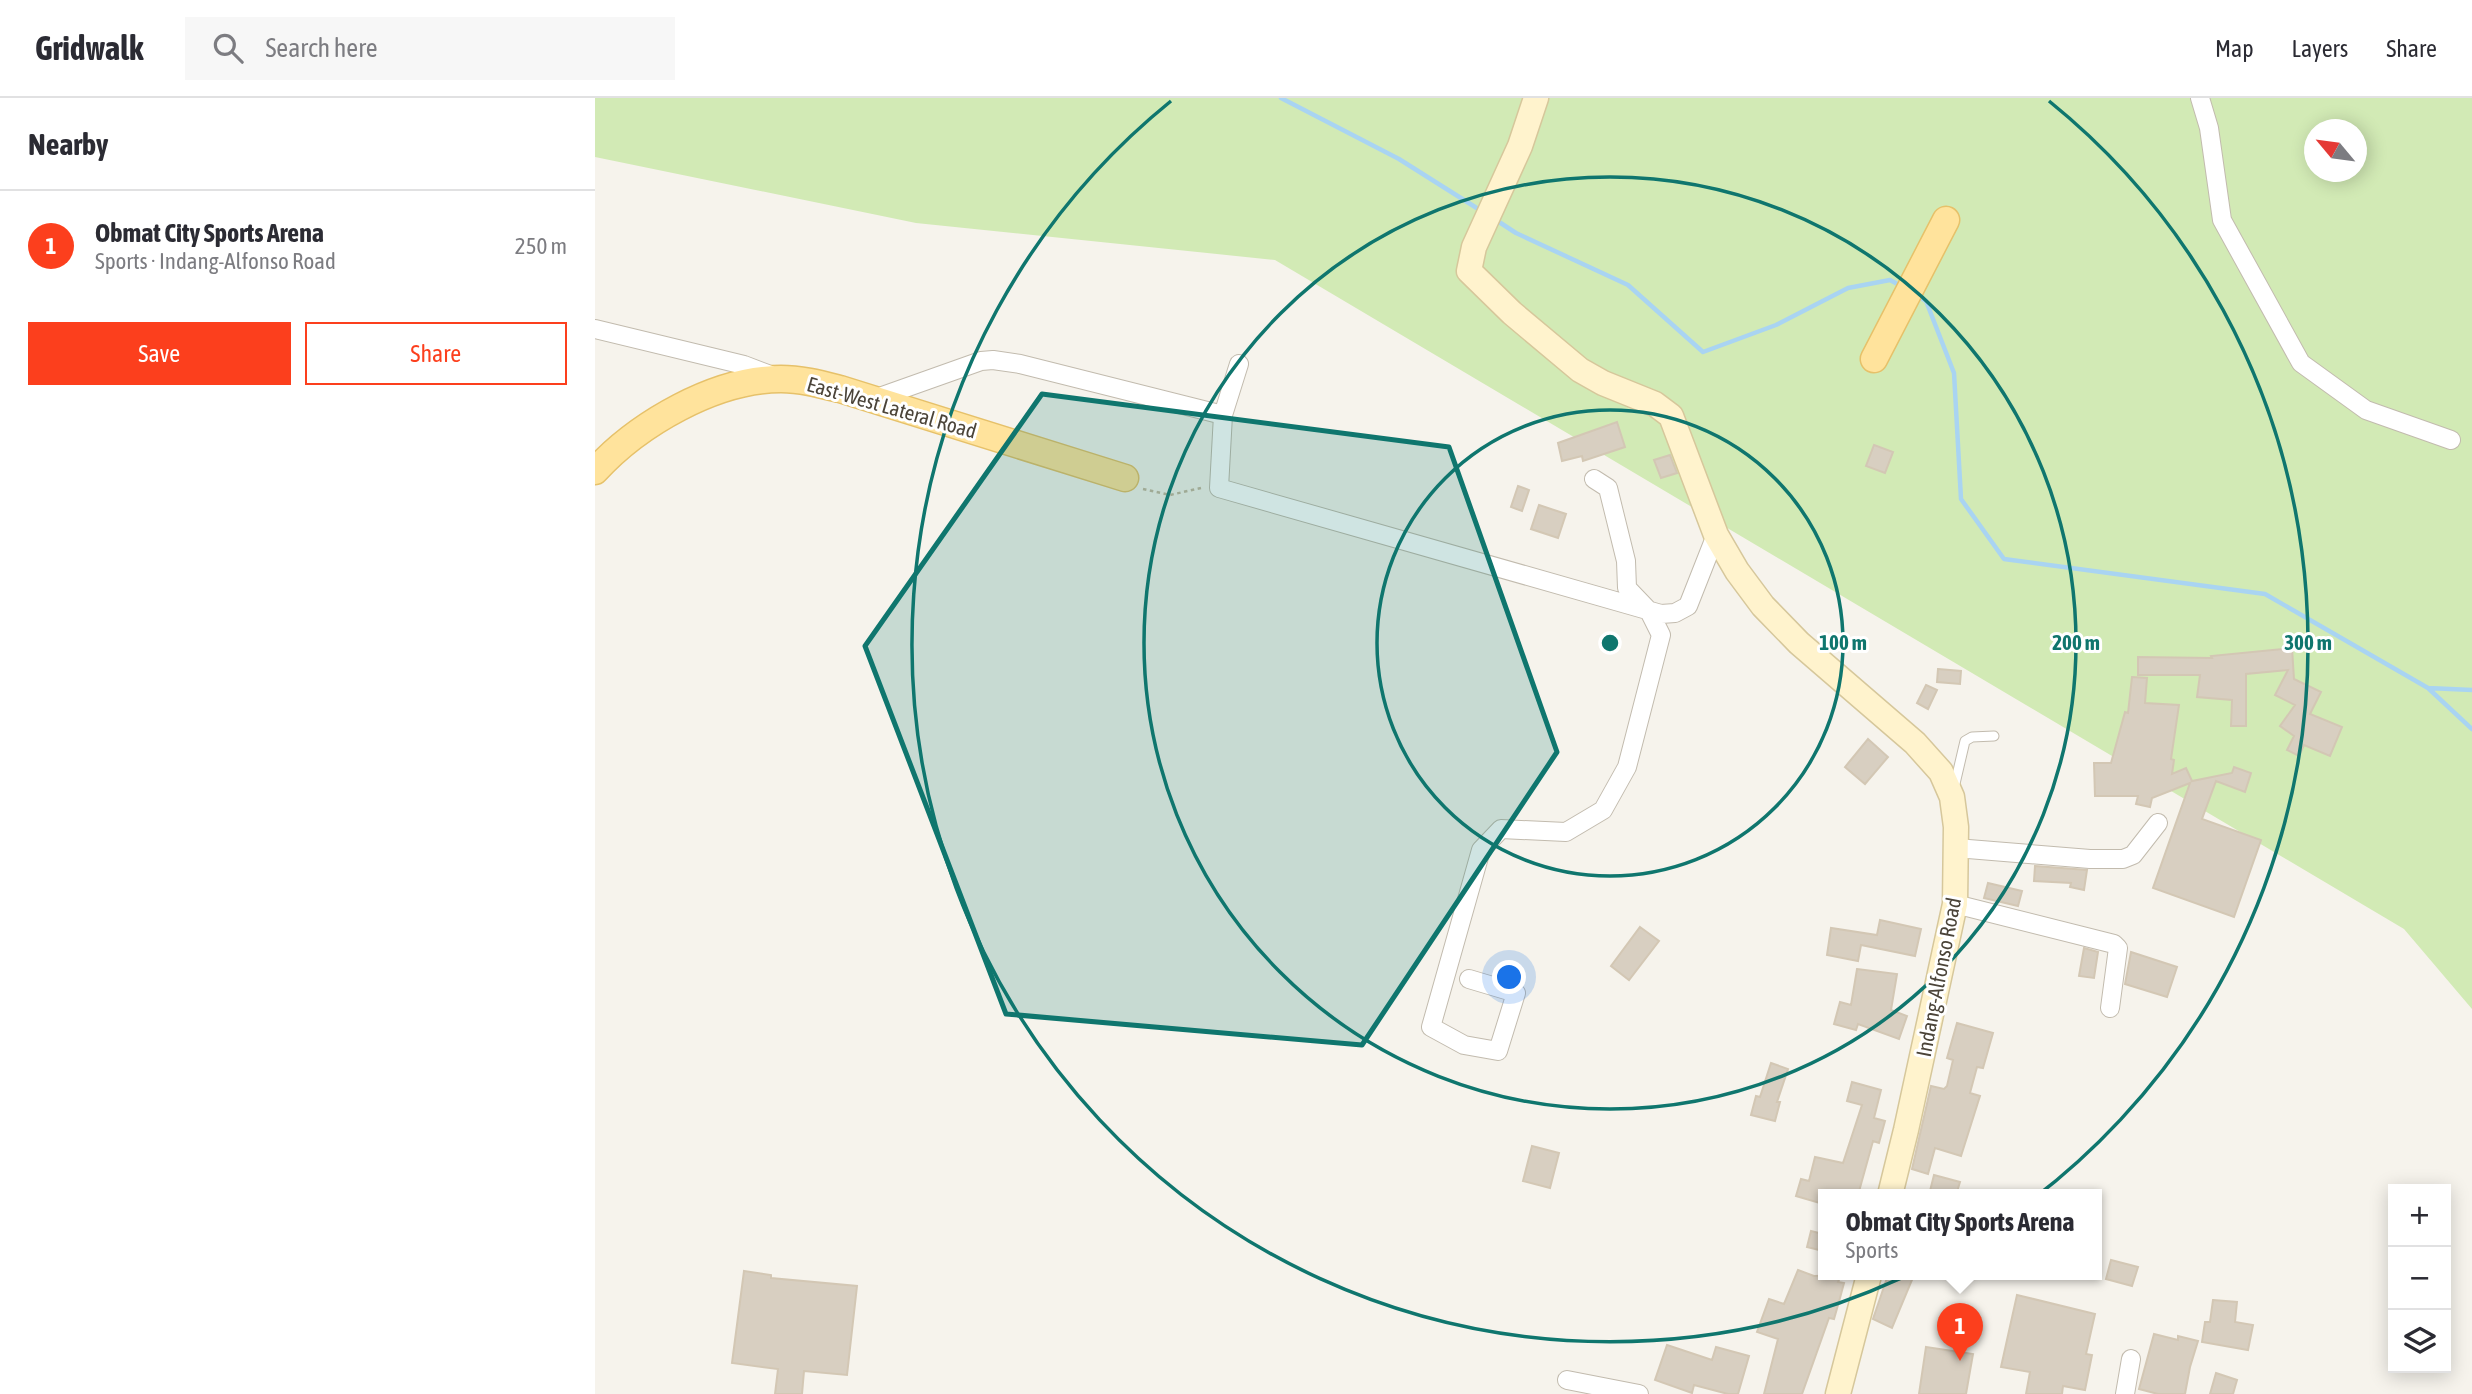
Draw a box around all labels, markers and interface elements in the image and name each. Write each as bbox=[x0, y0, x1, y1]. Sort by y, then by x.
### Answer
search box bbox=[185, 17, 675, 80]
text: Gridwalk bbox=[35, 29, 143, 67]
icon: search bbox=[209, 29, 247, 67]
text: Search here bbox=[265, 33, 378, 63]
text: Map bbox=[2215, 35, 2254, 62]
text: Layers bbox=[2292, 35, 2348, 62]
text: Share bbox=[2386, 35, 2437, 62]
north arrow bbox=[2304, 119, 2367, 182]
text: Nearby bbox=[28, 127, 108, 161]
text: Obmat City Sports Arena bbox=[95, 218, 324, 248]
text: 1 bbox=[46, 233, 56, 259]
text: 250 m bbox=[515, 233, 567, 259]
text: Sports · Indang-Alfonso Road bbox=[95, 248, 336, 274]
button: Save bbox=[28, 322, 291, 385]
button: Share bbox=[305, 322, 567, 385]
street label: East-West Lateral Road bbox=[804, 371, 980, 443]
text: 100 m bbox=[1819, 630, 1867, 654]
text: 200 m bbox=[2052, 630, 2100, 654]
text: 300 m bbox=[2284, 630, 2332, 654]
centre of rings bbox=[1598, 631, 1622, 655]
street label: Indang-Alfonso Road bbox=[1911, 895, 1965, 1059]
your location bbox=[1492, 960, 1526, 994]
map controls bbox=[2388, 1184, 2451, 1373]
button: + bbox=[2388, 1184, 2451, 1247]
popup bbox=[1818, 1189, 2102, 1280]
text: Obmat City Sports Arena bbox=[1846, 1207, 2074, 1237]
text: Sports bbox=[1846, 1237, 1898, 1263]
button: − bbox=[2388, 1247, 2451, 1310]
pin: 1 bbox=[1937, 1303, 1983, 1361]
button: layers bbox=[2388, 1310, 2451, 1373]

